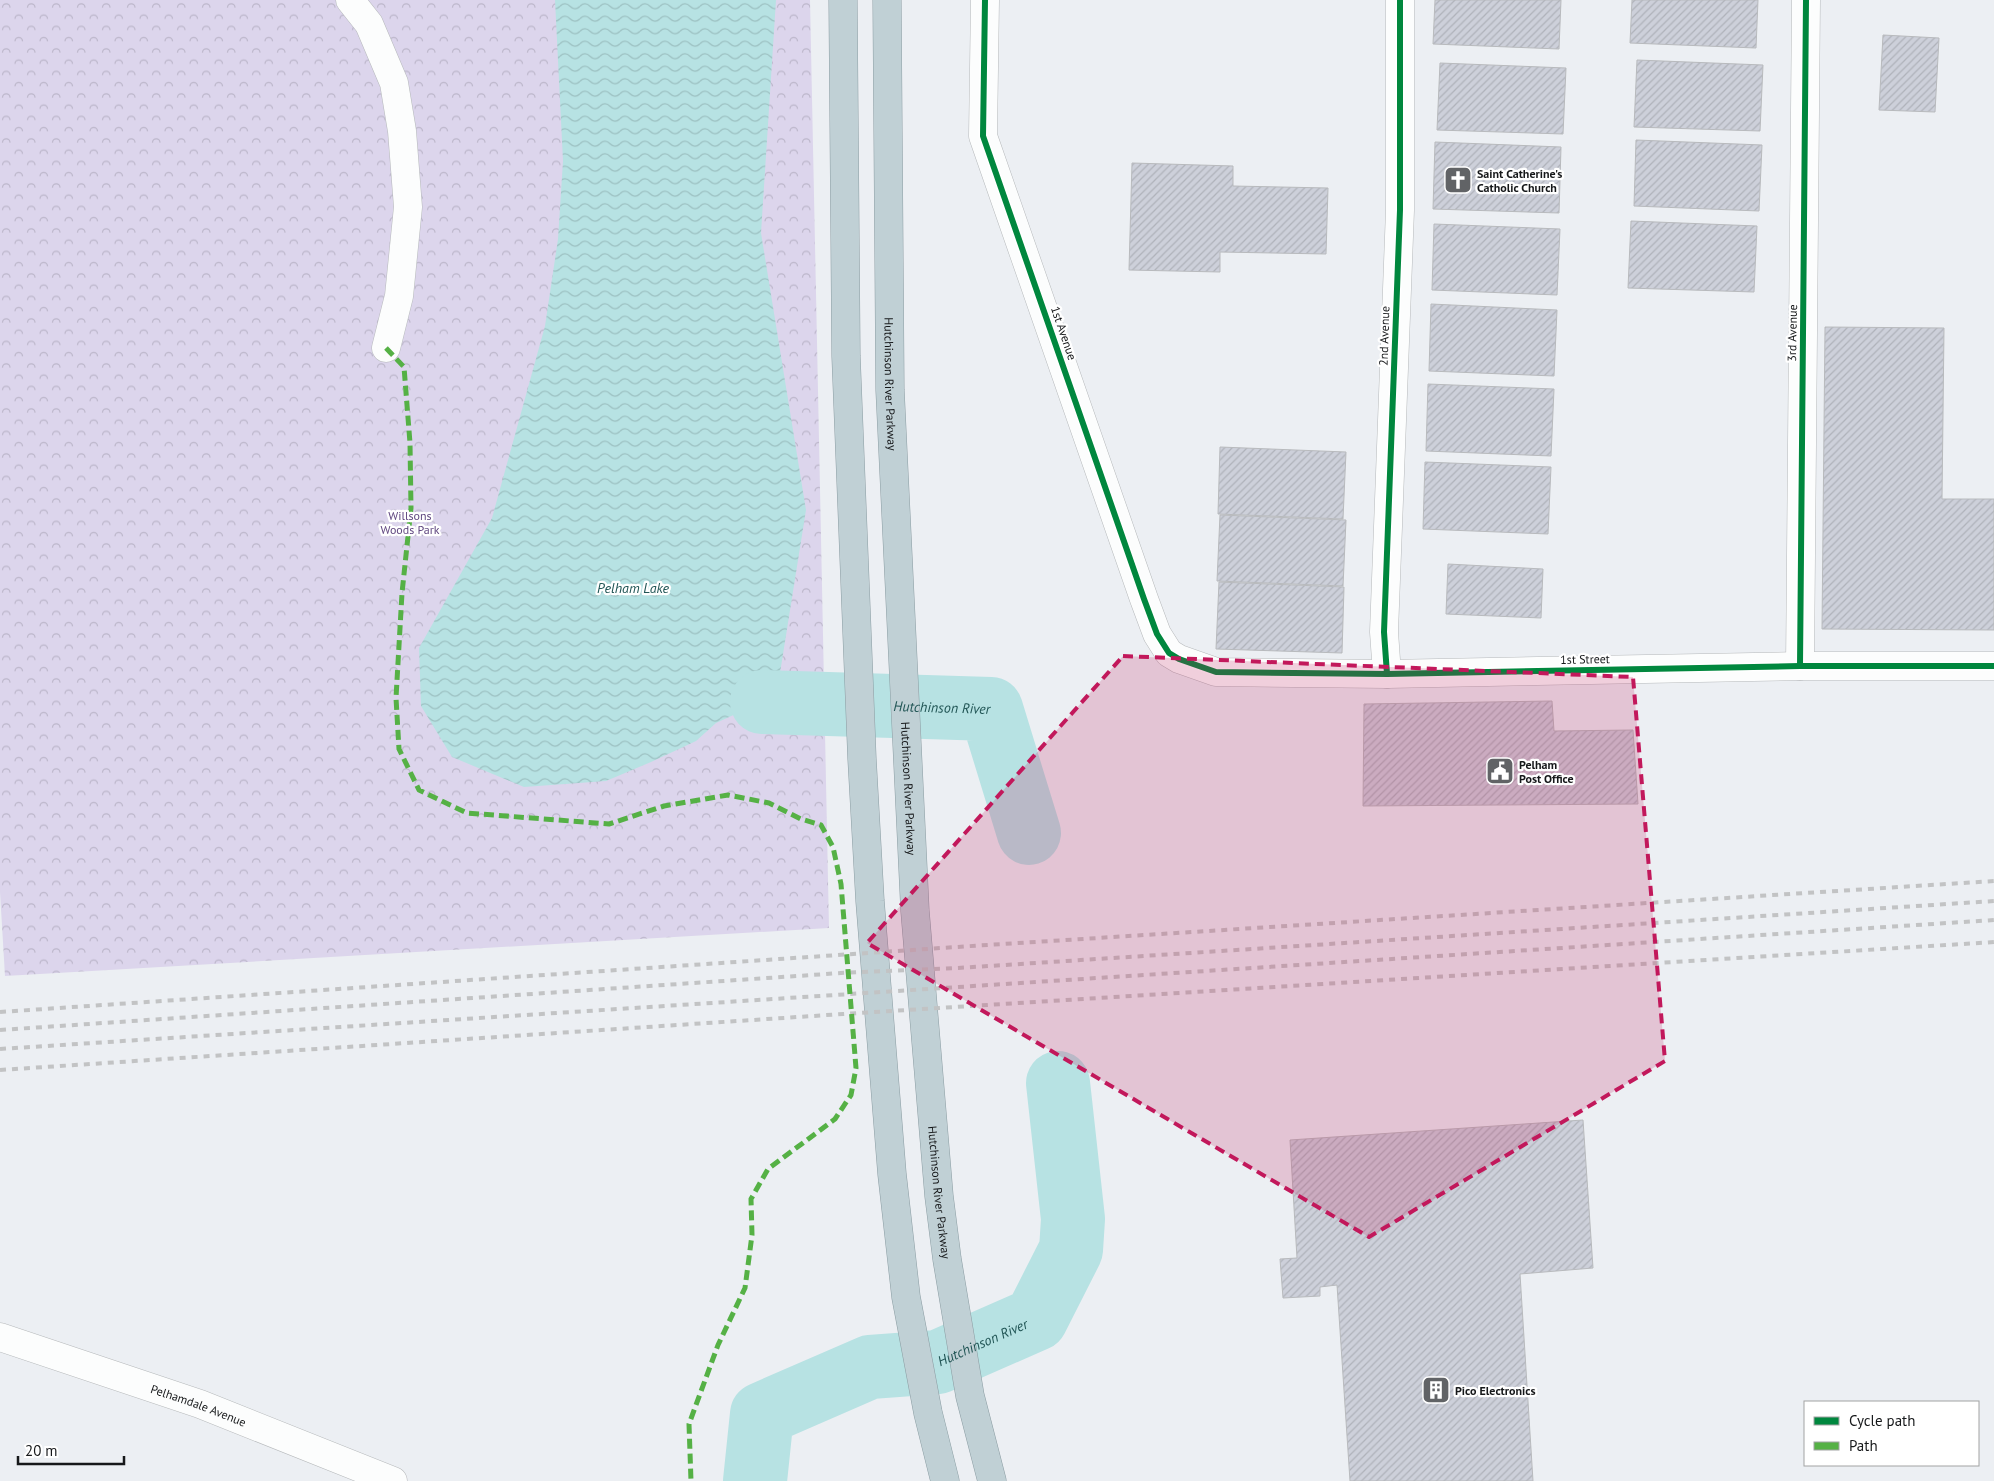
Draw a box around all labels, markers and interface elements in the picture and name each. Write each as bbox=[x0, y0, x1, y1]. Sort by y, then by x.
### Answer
church icon: Saint Catherine's Catholic Church bbox=[1443, 165, 1473, 195]
place label: Saint Catherine's Catholic Church bbox=[1477, 166, 1562, 195]
street label: 1st Avenue bbox=[1048, 304, 1080, 362]
street label: 3rd Avenue bbox=[1784, 304, 1800, 362]
street label: 2nd Avenue bbox=[1375, 306, 1393, 366]
street label: Hutchinson River Parkway bbox=[882, 317, 900, 451]
park label: Willsons Woods Park bbox=[380, 508, 440, 537]
water label: Pelham Lake bbox=[597, 579, 670, 597]
street label: 1st Street bbox=[1560, 651, 1610, 667]
water label: Hutchinson River bbox=[893, 697, 992, 718]
street label: Hutchinson River Parkway bbox=[898, 722, 920, 856]
public building icon: Pelham Post Office bbox=[1485, 756, 1515, 786]
place label: Pelham Post Office bbox=[1519, 757, 1574, 786]
street label: Hutchinson River Parkway bbox=[926, 1125, 954, 1260]
water label: Hutchinson River bbox=[935, 1314, 1032, 1370]
building icon: Pico Electronics bbox=[1421, 1375, 1451, 1405]
street label: Pelhamdale Avenue bbox=[149, 1381, 249, 1429]
place label: Pico Electronics bbox=[1455, 1383, 1535, 1398]
legend bbox=[1804, 1401, 1979, 1466]
text: Cycle path bbox=[1849, 1411, 1915, 1430]
scale bar bbox=[18, 1434, 124, 1466]
text: Path bbox=[1849, 1436, 1878, 1455]
text: 20 m bbox=[25, 1441, 58, 1460]

